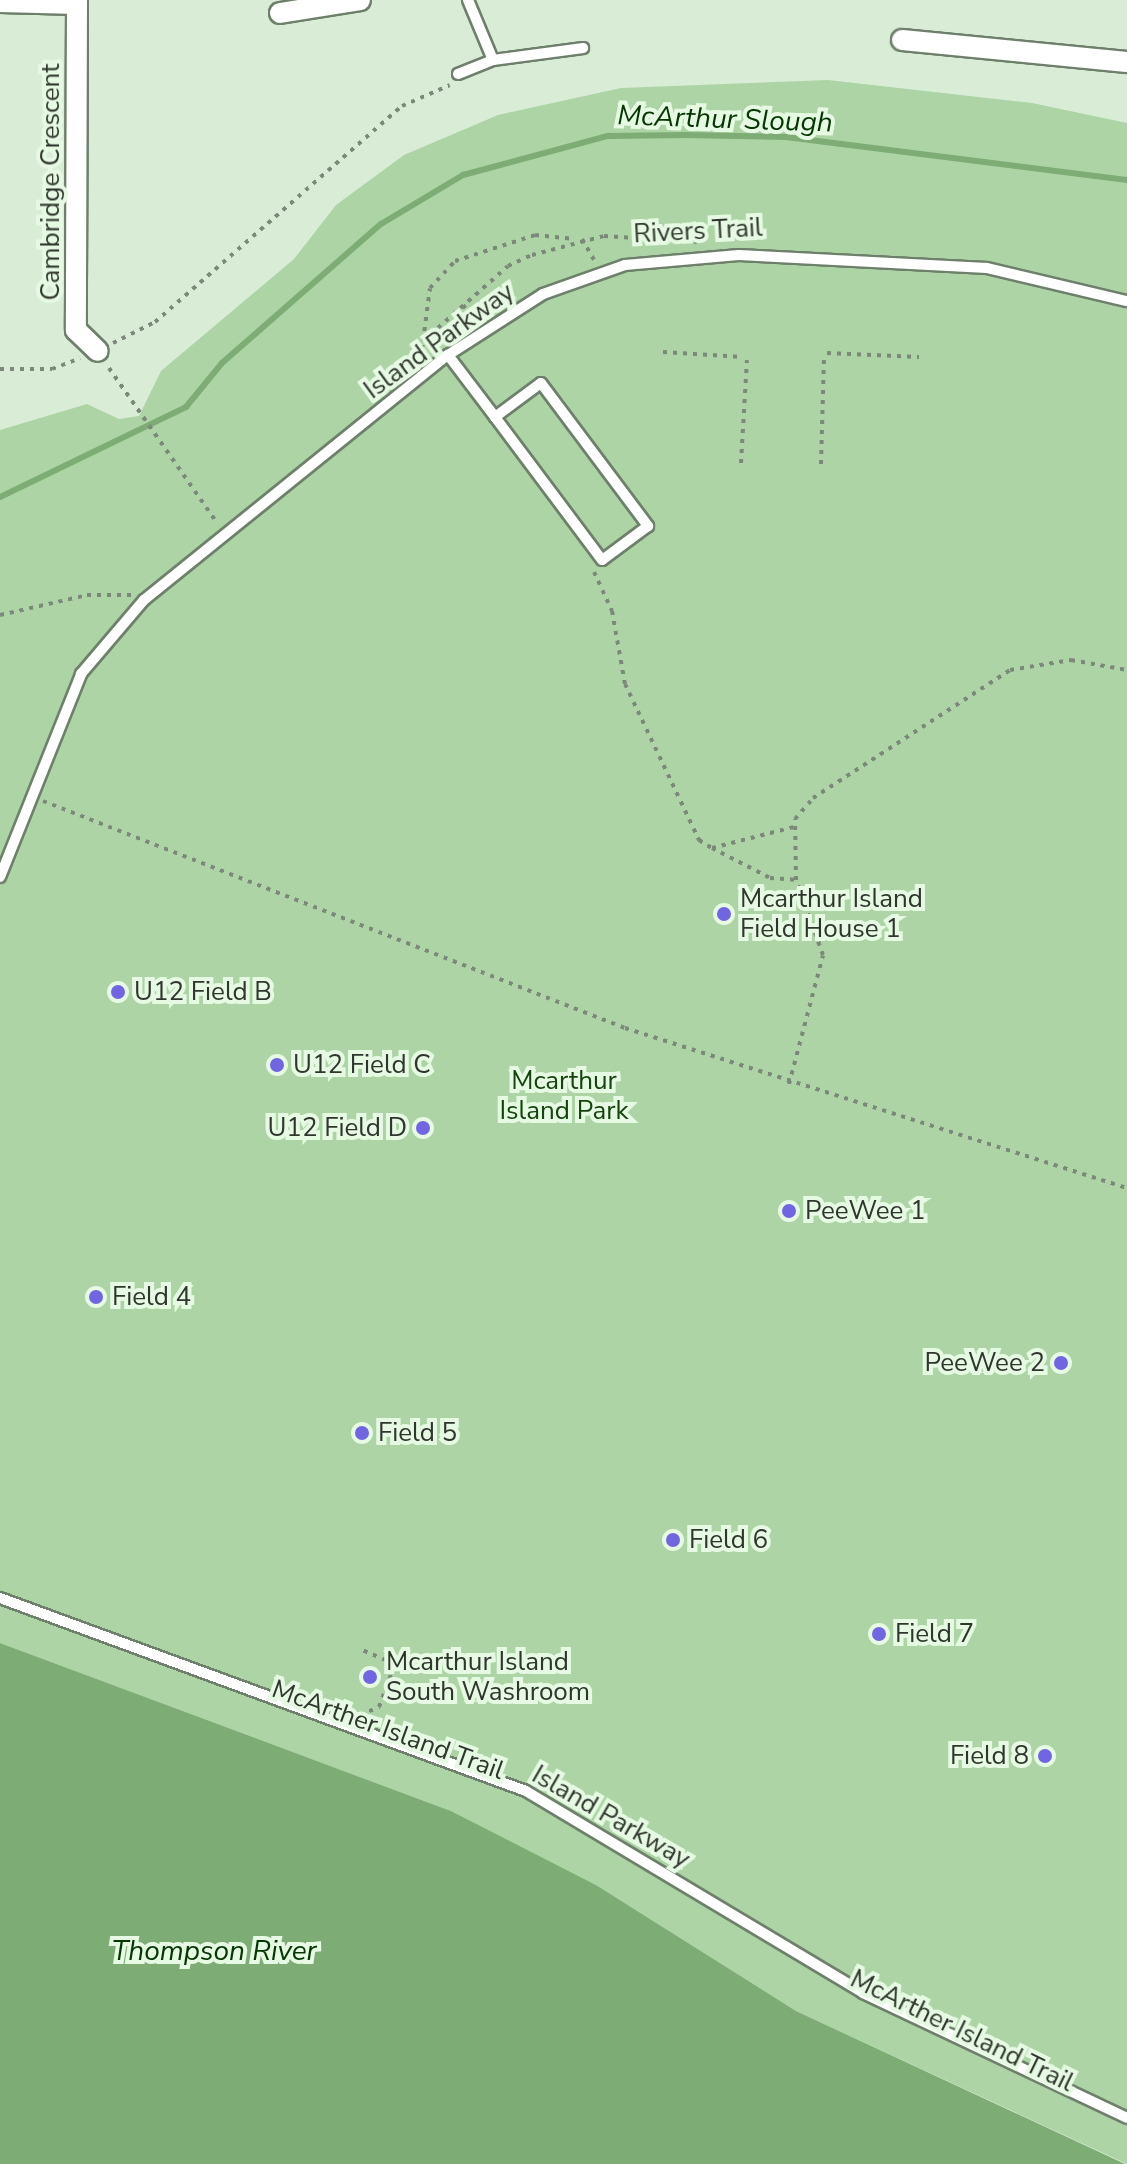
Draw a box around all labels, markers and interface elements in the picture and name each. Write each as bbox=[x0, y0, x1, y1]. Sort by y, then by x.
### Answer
street label: Cambridge Crescent bbox=[35, 64, 67, 300]
water label: McArthur Slough bbox=[617, 98, 833, 140]
street label: Rivers Trail bbox=[633, 212, 763, 250]
street label: Island Parkway bbox=[358, 276, 520, 406]
place label: Mcarthur Island Field House 1 bbox=[740, 883, 923, 944]
marker: Mcarthur Island Field House 1 bbox=[715, 905, 733, 923]
place label: U12 Field B bbox=[134, 976, 272, 1008]
marker: U12 Field B bbox=[109, 983, 127, 1001]
place label: U12 Field C bbox=[293, 1049, 431, 1081]
marker: U12 Field C bbox=[268, 1056, 286, 1074]
park label: Mcarthur Island Park bbox=[499, 1065, 629, 1126]
place label: U12 Field D bbox=[267, 1112, 407, 1144]
marker: U12 Field D bbox=[414, 1119, 432, 1137]
place label: PeeWee 1 bbox=[805, 1195, 926, 1227]
marker: PeeWee 1 bbox=[780, 1202, 798, 1220]
place label: Field 4 bbox=[112, 1281, 191, 1313]
marker: Field 4 bbox=[87, 1288, 105, 1306]
place label: PeeWee 2 bbox=[924, 1347, 1045, 1379]
marker: PeeWee 2 bbox=[1052, 1354, 1070, 1372]
place label: Field 5 bbox=[378, 1417, 457, 1449]
marker: Field 5 bbox=[353, 1424, 371, 1442]
place label: Field 6 bbox=[689, 1524, 768, 1556]
marker: Field 6 bbox=[664, 1531, 682, 1549]
place label: Field 7 bbox=[895, 1618, 974, 1650]
marker: Field 7 bbox=[870, 1625, 888, 1643]
place label: Mcarthur Island South Washroom bbox=[386, 1646, 590, 1708]
marker: Mcarthur Island South Washroom bbox=[361, 1668, 379, 1686]
street label: McArther Island Trail bbox=[268, 1674, 508, 1786]
place label: Field 8 bbox=[950, 1740, 1029, 1772]
marker: Field 8 bbox=[1036, 1747, 1054, 1765]
street label: Island Parkway bbox=[526, 1759, 696, 1875]
water label: Thompson River bbox=[111, 1934, 317, 1968]
street label: McArther Island Trail bbox=[845, 1963, 1079, 2099]

